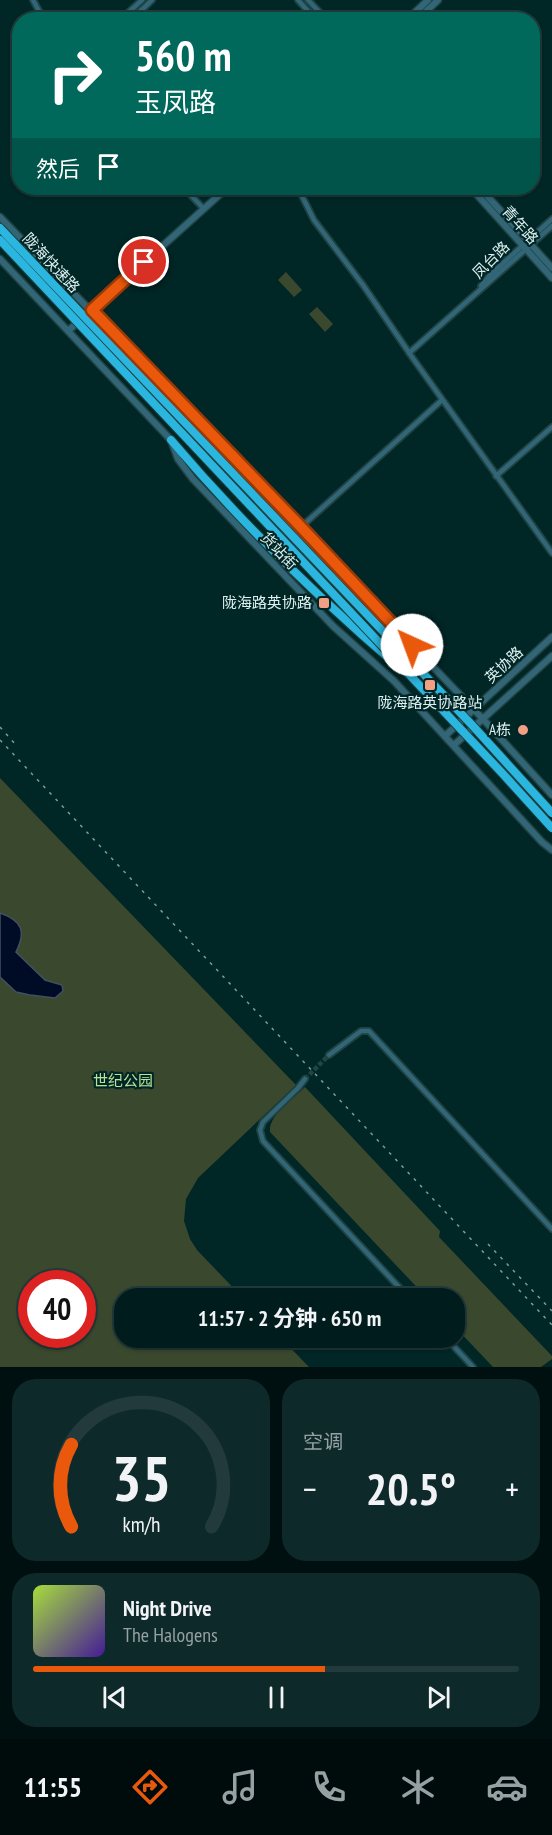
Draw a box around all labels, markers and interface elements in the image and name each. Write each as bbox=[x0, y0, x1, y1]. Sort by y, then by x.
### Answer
text: 560 m bbox=[135, 28, 232, 83]
icon: right bbox=[36, 36, 114, 114]
text: 玉凤路 bbox=[135, 85, 216, 119]
icon: arrive bbox=[92, 150, 125, 183]
text: 然后 bbox=[36, 155, 80, 183]
street label: 青年路 bbox=[498, 202, 542, 248]
street label: 陇海快速路 bbox=[19, 229, 84, 297]
pin bbox=[118, 236, 169, 287]
street label: 凤台路 bbox=[468, 237, 513, 282]
icon: arrive bbox=[127, 245, 160, 278]
street label: 货站街 bbox=[257, 528, 302, 573]
place label: 陇海路英协路 bbox=[222, 593, 312, 612]
marker: 陇海路英协路 bbox=[317, 596, 331, 610]
position arrow bbox=[380, 613, 444, 677]
street label: 英协路 bbox=[481, 642, 527, 687]
marker: 陇海路英协路站 bbox=[423, 678, 437, 692]
place label: 陇海路英协路站 bbox=[377, 693, 483, 712]
place label: A栋 bbox=[489, 720, 511, 739]
marker: A栋 bbox=[516, 723, 530, 737]
park label: 世纪公园 bbox=[93, 1071, 153, 1090]
speed limit sign: 40 bbox=[18, 1270, 96, 1348]
text: 11:57 · 2 分钟 · 650 m bbox=[198, 1304, 381, 1332]
text: 空调 bbox=[303, 1429, 343, 1455]
text: 35 bbox=[111, 1437, 171, 1518]
text: 20.5° bbox=[366, 1459, 456, 1517]
text: − bbox=[303, 1467, 317, 1510]
text: + bbox=[505, 1467, 519, 1510]
text: km/h bbox=[122, 1510, 160, 1538]
text: Night Drive bbox=[123, 1594, 212, 1622]
text: The Halogens bbox=[123, 1622, 218, 1648]
icon: previous bbox=[98, 1681, 131, 1714]
icon: pause bbox=[260, 1681, 293, 1714]
icon: next bbox=[422, 1681, 455, 1714]
icon: directions bbox=[129, 1766, 171, 1808]
icon: music bbox=[219, 1766, 261, 1808]
icon: phone bbox=[308, 1766, 350, 1808]
icon: climate bbox=[397, 1766, 439, 1808]
icon: car bbox=[486, 1766, 528, 1808]
text: 11:55 bbox=[24, 1770, 82, 1804]

